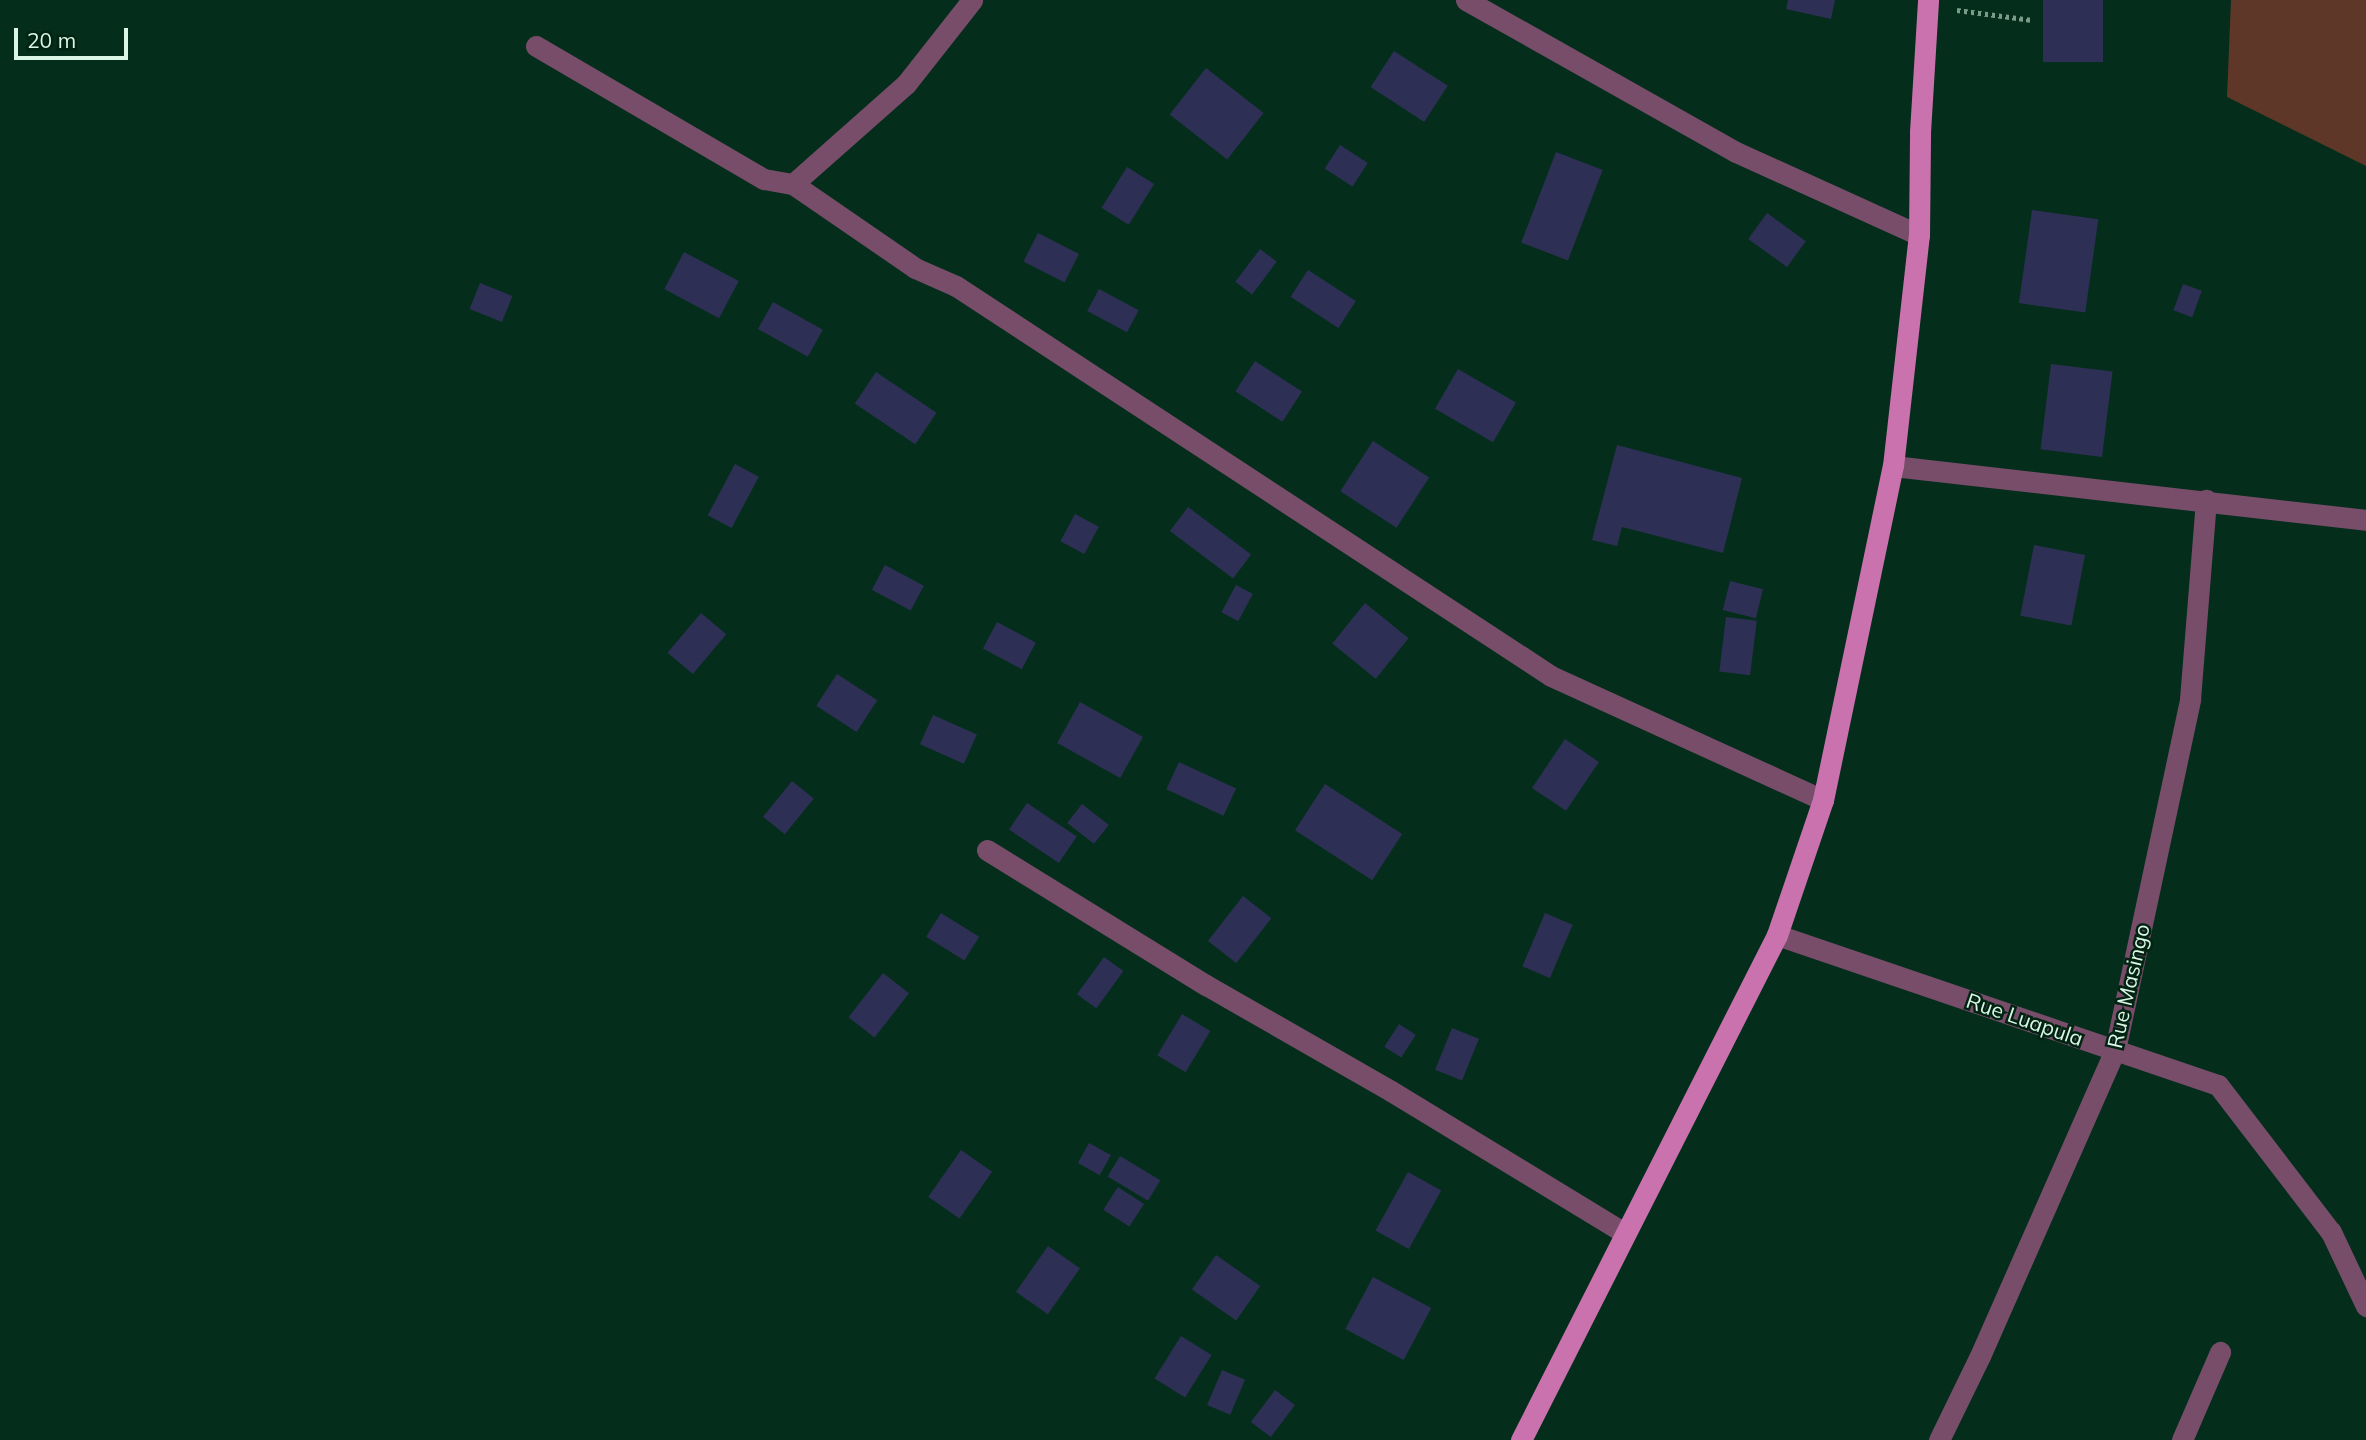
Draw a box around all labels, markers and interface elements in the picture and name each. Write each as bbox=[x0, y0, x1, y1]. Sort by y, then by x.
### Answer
scale bar bbox=[18, 14, 131, 58]
text: 20 m bbox=[27, 27, 76, 53]
street label: Rue Masingo bbox=[2101, 922, 2155, 1050]
street label: Rue Luapula bbox=[1963, 987, 2087, 1051]

